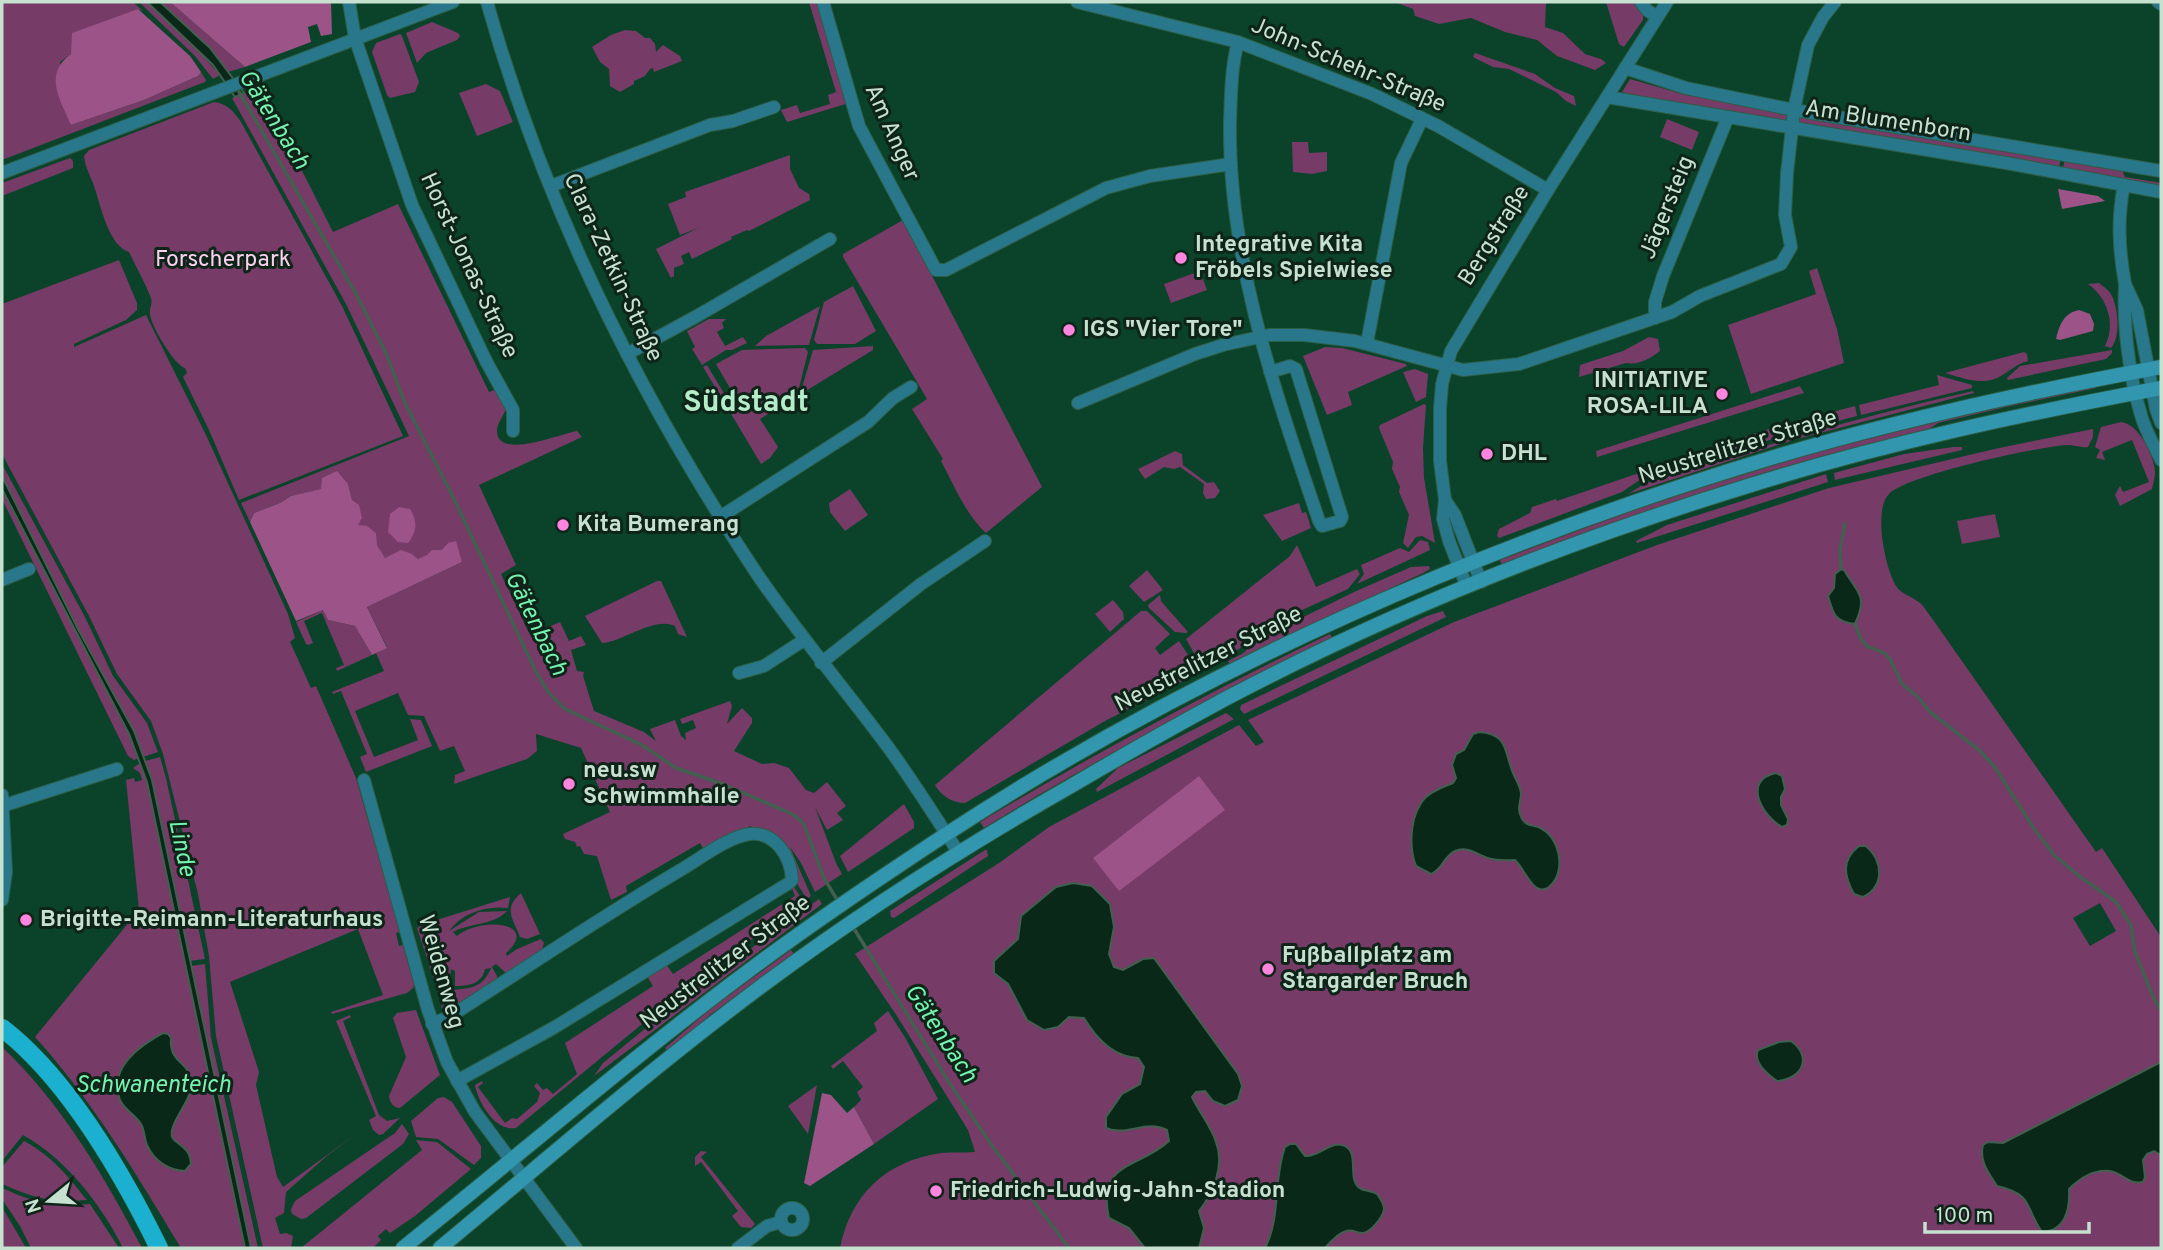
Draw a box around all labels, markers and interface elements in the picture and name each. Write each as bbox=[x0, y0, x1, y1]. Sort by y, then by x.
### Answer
street label: John-Schehr-Straße bbox=[1246, 12, 1450, 120]
water label: Gätenbach bbox=[231, 65, 315, 175]
street label: Am Anger bbox=[857, 80, 925, 186]
street label: Am Blumenborn bbox=[1803, 95, 1973, 149]
street label: Jägersteig bbox=[1634, 152, 1702, 264]
street label: Horst-Jonas-Straße bbox=[412, 168, 524, 364]
street label: Clara-Zetkin-Straße bbox=[556, 169, 668, 367]
street label: Bergstraße bbox=[1453, 180, 1537, 292]
place label: Integrative Kita Fröbels Spielwiese bbox=[1195, 231, 1393, 286]
park label: Forscherpark bbox=[155, 246, 291, 275]
marker: Integrative Kita Fröbels Spielwiese bbox=[1173, 250, 1189, 266]
place label: IGS "Vier Tore" bbox=[1083, 316, 1242, 345]
marker: IGS "Vier Tore" bbox=[1061, 322, 1077, 338]
place label: INITIATIVE ROSA-LILA bbox=[1587, 367, 1708, 422]
district label: Südstadt bbox=[683, 385, 809, 422]
marker: INITIATIVE ROSA-LILA bbox=[1714, 386, 1730, 402]
street label: Neustrelitzer Straße bbox=[1635, 404, 1841, 492]
place label: DHL bbox=[1501, 440, 1547, 469]
marker: DHL bbox=[1479, 446, 1495, 462]
place label: Kita Bumerang bbox=[577, 511, 739, 540]
marker: Kita Bumerang bbox=[555, 517, 571, 533]
water label: Gätenbach bbox=[497, 567, 573, 681]
street label: Neustrelitzer Straße bbox=[1110, 600, 1308, 720]
place label: neu.sw Schwimmhalle bbox=[583, 757, 739, 812]
marker: neu.sw Schwimmhalle bbox=[561, 776, 577, 792]
water label: Linde bbox=[160, 817, 202, 880]
street label: Neustrelitzer Straße bbox=[635, 889, 817, 1037]
place label: Brigitte-Reimann-Literaturhaus bbox=[40, 906, 383, 935]
marker: Brigitte-Reimann-Literaturhaus bbox=[18, 912, 34, 928]
street label: Weidenweg bbox=[410, 912, 470, 1032]
place label: Fußballplatz am Stargarder Bruch bbox=[1282, 942, 1468, 997]
marker: Fußballplatz am Stargarder Bruch bbox=[1260, 961, 1276, 977]
water label: Gätenbach bbox=[897, 979, 983, 1089]
water label: Schwanenteich bbox=[75, 1071, 231, 1101]
north arrow bbox=[14, 1166, 84, 1236]
place label: Friedrich-Ludwig-Jahn-Stadion bbox=[950, 1177, 1285, 1206]
marker: Friedrich-Ludwig-Jahn-Stadion bbox=[928, 1183, 944, 1199]
scale bar bbox=[1925, 1190, 2090, 1234]
text: N bbox=[21, 1195, 48, 1216]
text: 100 m bbox=[1936, 1203, 1993, 1230]

